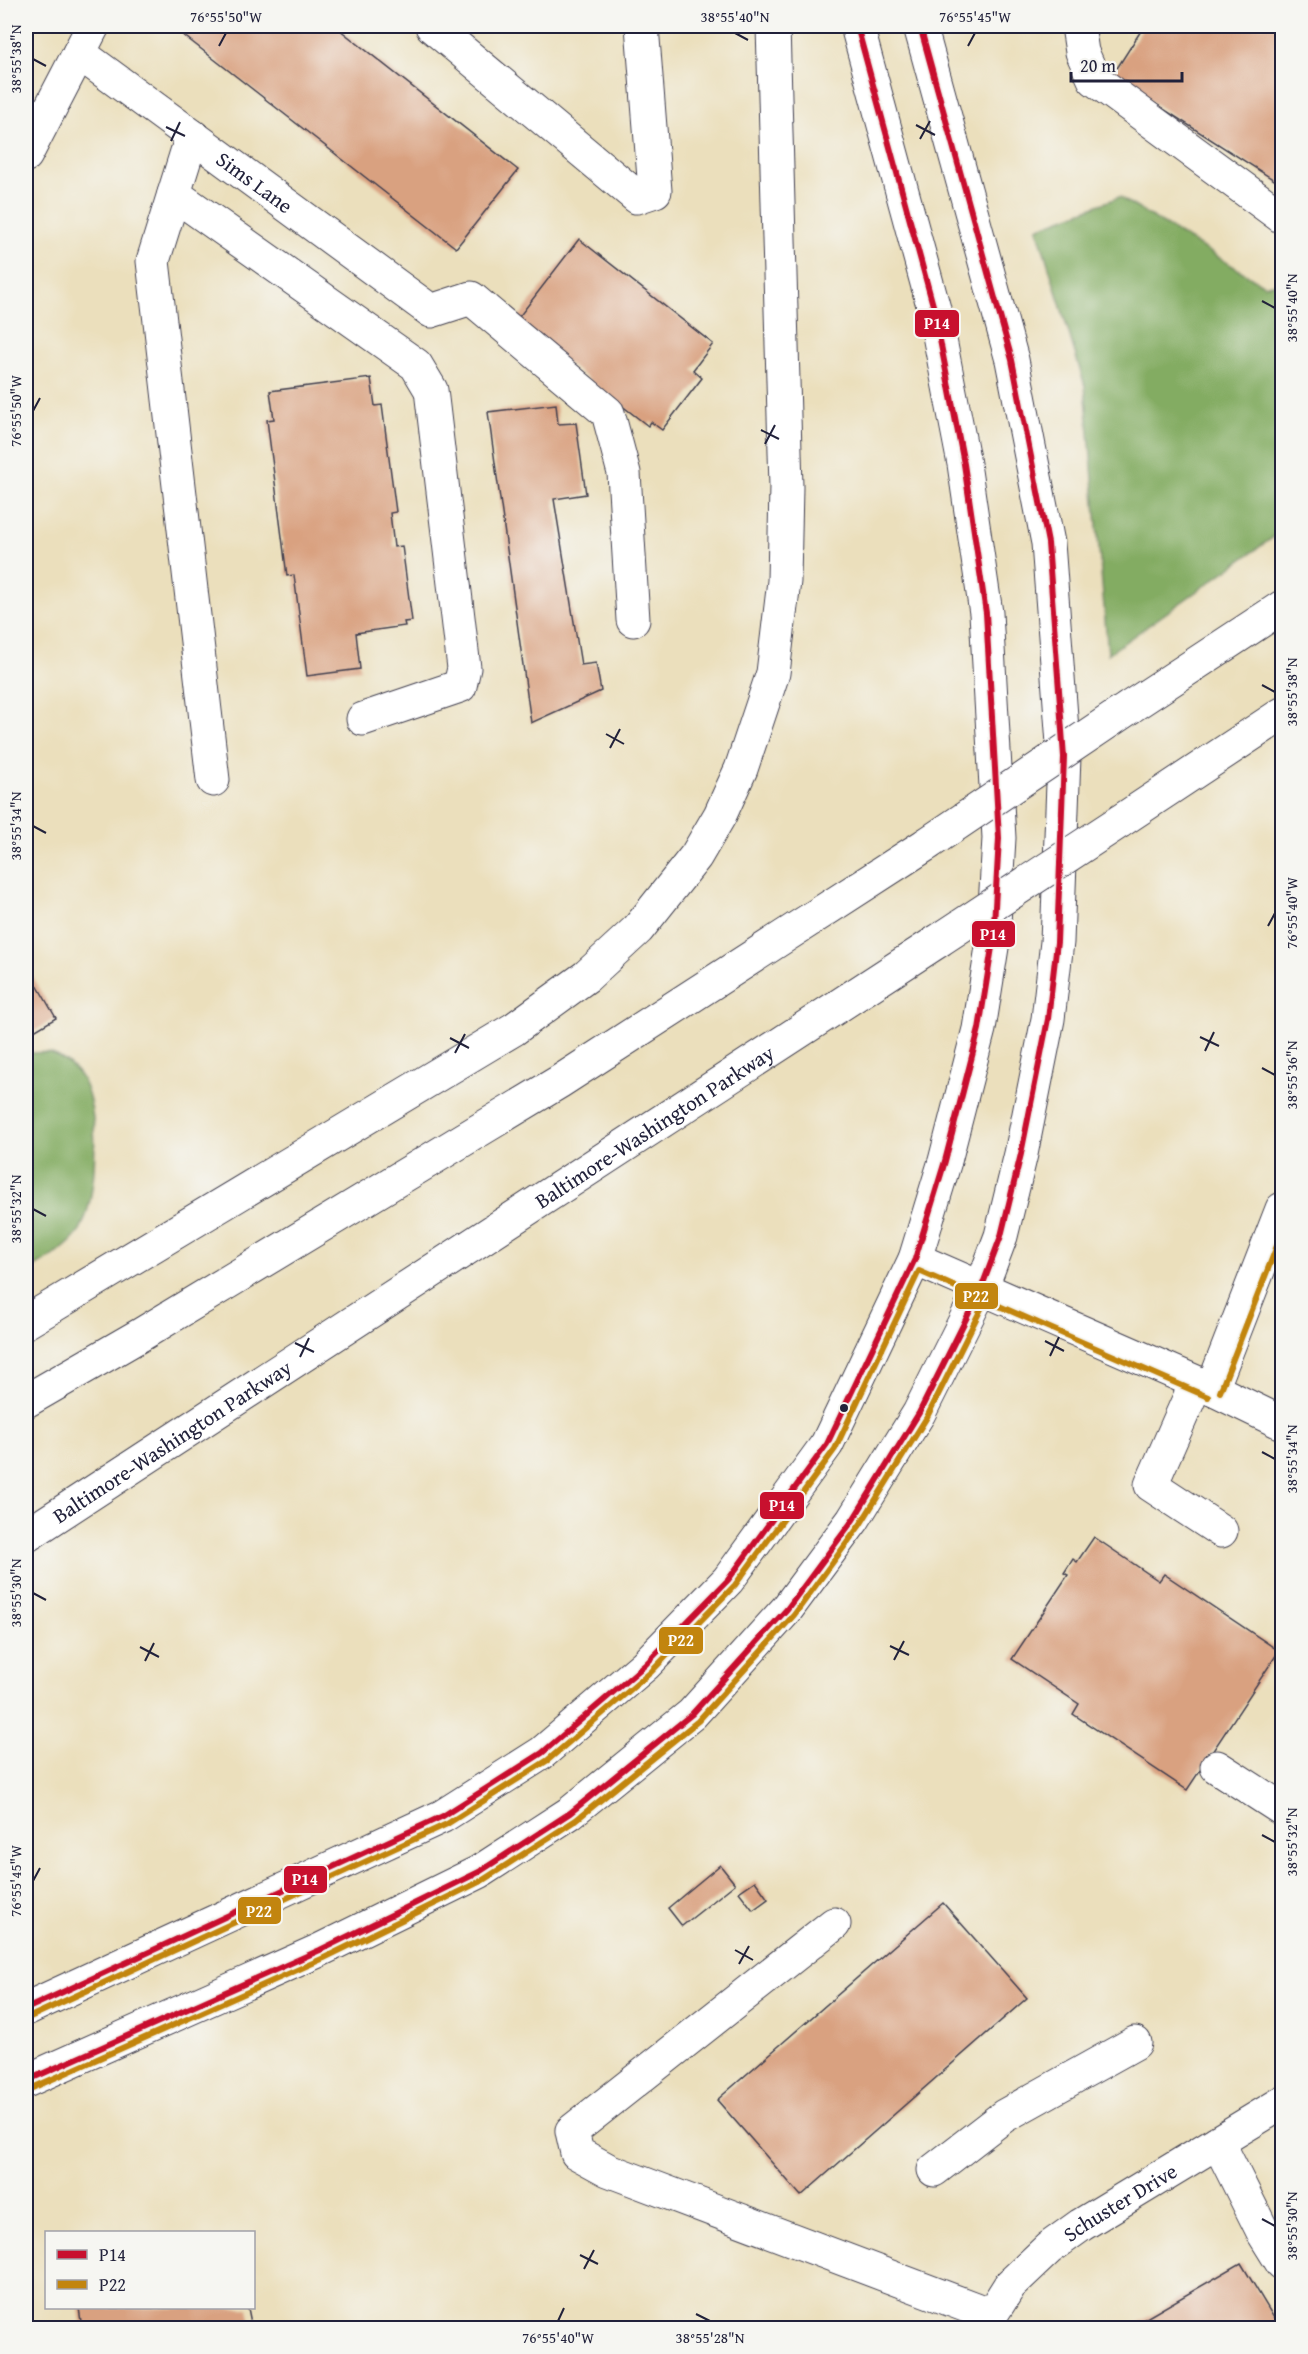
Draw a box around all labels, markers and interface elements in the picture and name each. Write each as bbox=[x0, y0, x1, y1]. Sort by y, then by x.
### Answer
text: 76°55'50"W bbox=[190, 6, 262, 27]
text: 38°55'40"N bbox=[701, 6, 770, 27]
text: 76°55'45"W bbox=[939, 6, 1011, 27]
text: 38°55'38"N bbox=[5, 24, 26, 93]
scale bar bbox=[1071, 45, 1182, 83]
text: 20 m bbox=[1080, 52, 1116, 79]
street label: Sims Lane bbox=[210, 143, 300, 221]
text: 38°55'40"N bbox=[1281, 273, 1302, 342]
line badge: P14 bbox=[914, 309, 960, 338]
text: P14 bbox=[924, 311, 950, 335]
text: 76°55'50"W bbox=[5, 375, 26, 447]
text: 38°55'38"N bbox=[1281, 657, 1302, 726]
text: 38°55'34"N bbox=[5, 791, 26, 860]
text: 76°55'40"W bbox=[1281, 877, 1302, 949]
line badge: P14 bbox=[971, 920, 1016, 948]
text: P14 bbox=[980, 922, 1006, 946]
street label: Baltimore-Washington Parkway bbox=[529, 1036, 780, 1216]
text: 38°55'36"N bbox=[1281, 1040, 1302, 1109]
text: 38°55'32"N bbox=[5, 1174, 26, 1243]
line badge: P22 bbox=[954, 1282, 999, 1310]
text: P22 bbox=[963, 1284, 989, 1308]
street label: Baltimore-Washington Parkway bbox=[46, 1351, 298, 1530]
unlabelled marker bbox=[838, 1402, 850, 1414]
text: 38°55'34"N bbox=[1281, 1424, 1302, 1493]
line badge: P14 bbox=[759, 1491, 805, 1520]
text: P14 bbox=[769, 1493, 795, 1517]
text: 38°55'30"N bbox=[5, 1558, 26, 1627]
line badge: P22 bbox=[658, 1626, 704, 1655]
text: P22 bbox=[668, 1628, 694, 1652]
text: 38°55'32"N bbox=[1281, 1807, 1302, 1876]
text: 76°55'45"W bbox=[5, 1845, 26, 1917]
line badge: P14 bbox=[283, 1865, 328, 1894]
text: P14 bbox=[292, 1867, 318, 1891]
line badge: P22 bbox=[237, 1896, 282, 1925]
text: P22 bbox=[246, 1899, 272, 1923]
street label: Schuster Drive bbox=[1056, 2155, 1183, 2249]
text: 38°55'30"N bbox=[1281, 2191, 1302, 2260]
legend bbox=[45, 2231, 255, 2309]
text: P14 bbox=[99, 2241, 126, 2268]
text: P22 bbox=[99, 2271, 126, 2298]
text: 76°55'40"W bbox=[522, 2327, 594, 2348]
text: 38°55'28"N bbox=[676, 2327, 745, 2348]

